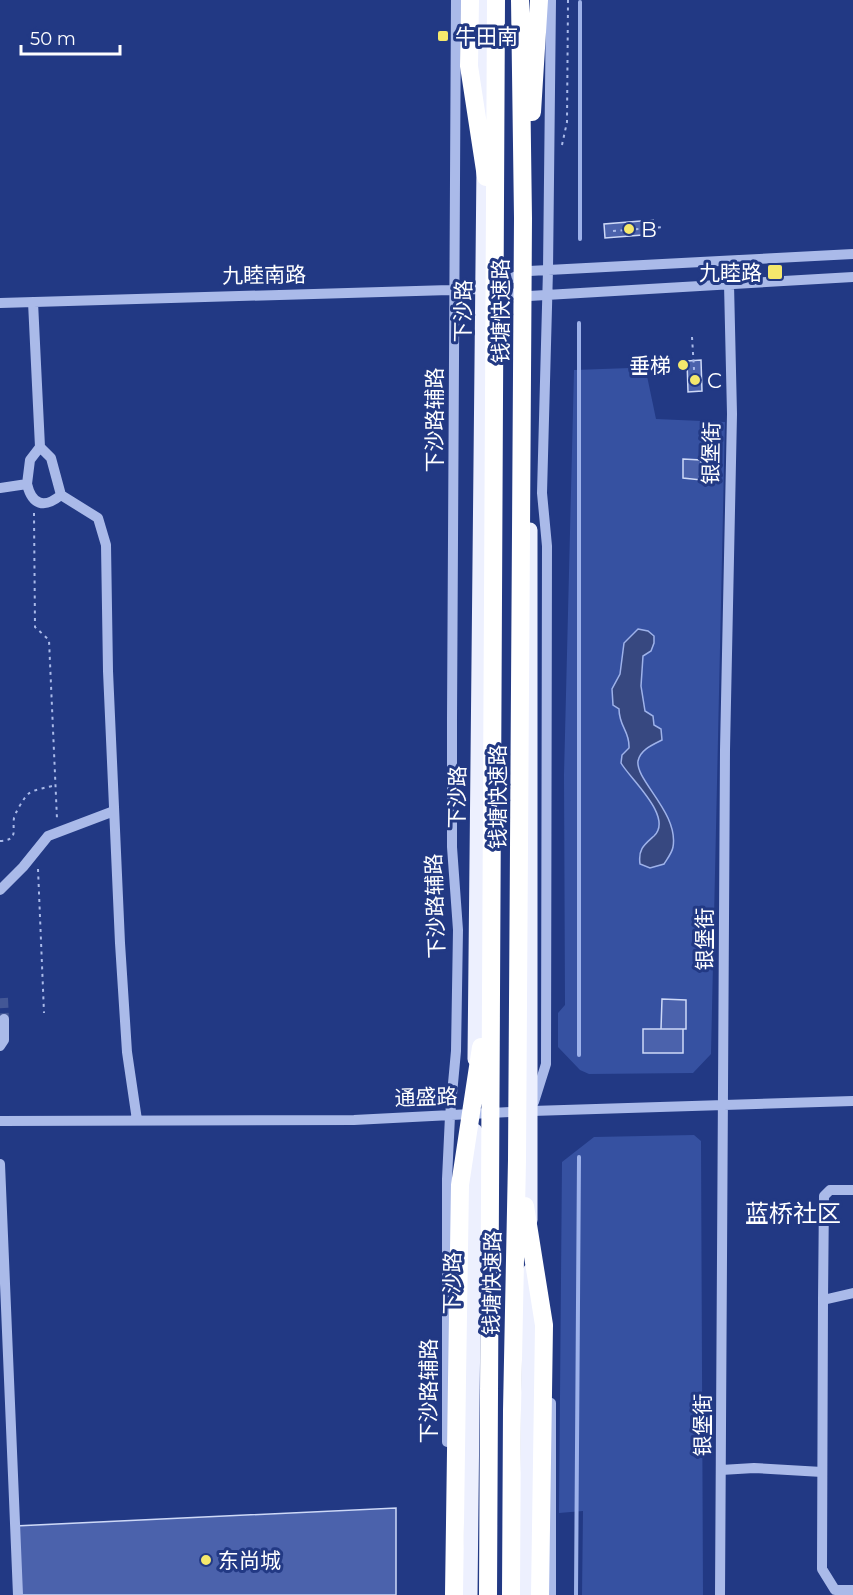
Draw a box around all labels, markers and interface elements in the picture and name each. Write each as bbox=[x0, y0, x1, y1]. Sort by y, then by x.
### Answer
scale bar bbox=[21, 18, 120, 56]
place label: 牛田南 bbox=[455, 24, 518, 49]
text: 50 m bbox=[30, 28, 76, 50]
marker: 牛田南 bbox=[436, 29, 450, 43]
place label: B bbox=[641, 217, 657, 242]
marker: B bbox=[622, 222, 636, 236]
street label: 钱塘快速路 bbox=[488, 259, 513, 364]
place label: 九睦路 bbox=[699, 260, 762, 285]
street label: 九睦南路 bbox=[222, 262, 306, 288]
marker: 九睦路 bbox=[766, 263, 784, 281]
street label: 下沙路 bbox=[450, 279, 476, 343]
place label: 垂梯 bbox=[629, 353, 671, 378]
marker: 垂梯 bbox=[676, 358, 690, 372]
street label: 下沙路辅路 bbox=[422, 368, 447, 473]
place label: C bbox=[707, 368, 722, 393]
marker: C bbox=[688, 373, 702, 387]
street label: 银堡街 bbox=[698, 421, 724, 485]
street label: 钱塘快速路 bbox=[485, 745, 510, 850]
street label: 下沙路 bbox=[444, 765, 470, 829]
street label: 下沙路辅路 bbox=[421, 853, 449, 959]
street label: 银堡街 bbox=[692, 908, 717, 971]
street label: 通盛路 bbox=[394, 1083, 458, 1111]
district label: 蓝桥社区 bbox=[745, 1199, 841, 1228]
street label: 钱塘快速路 bbox=[479, 1230, 505, 1336]
street label: 下沙路 bbox=[439, 1251, 465, 1315]
street label: 下沙路辅路 bbox=[416, 1339, 441, 1444]
street label: 银堡街 bbox=[690, 1394, 715, 1457]
place label: 东尚城 bbox=[218, 1548, 281, 1573]
marker: 东尚城 bbox=[199, 1553, 213, 1567]

